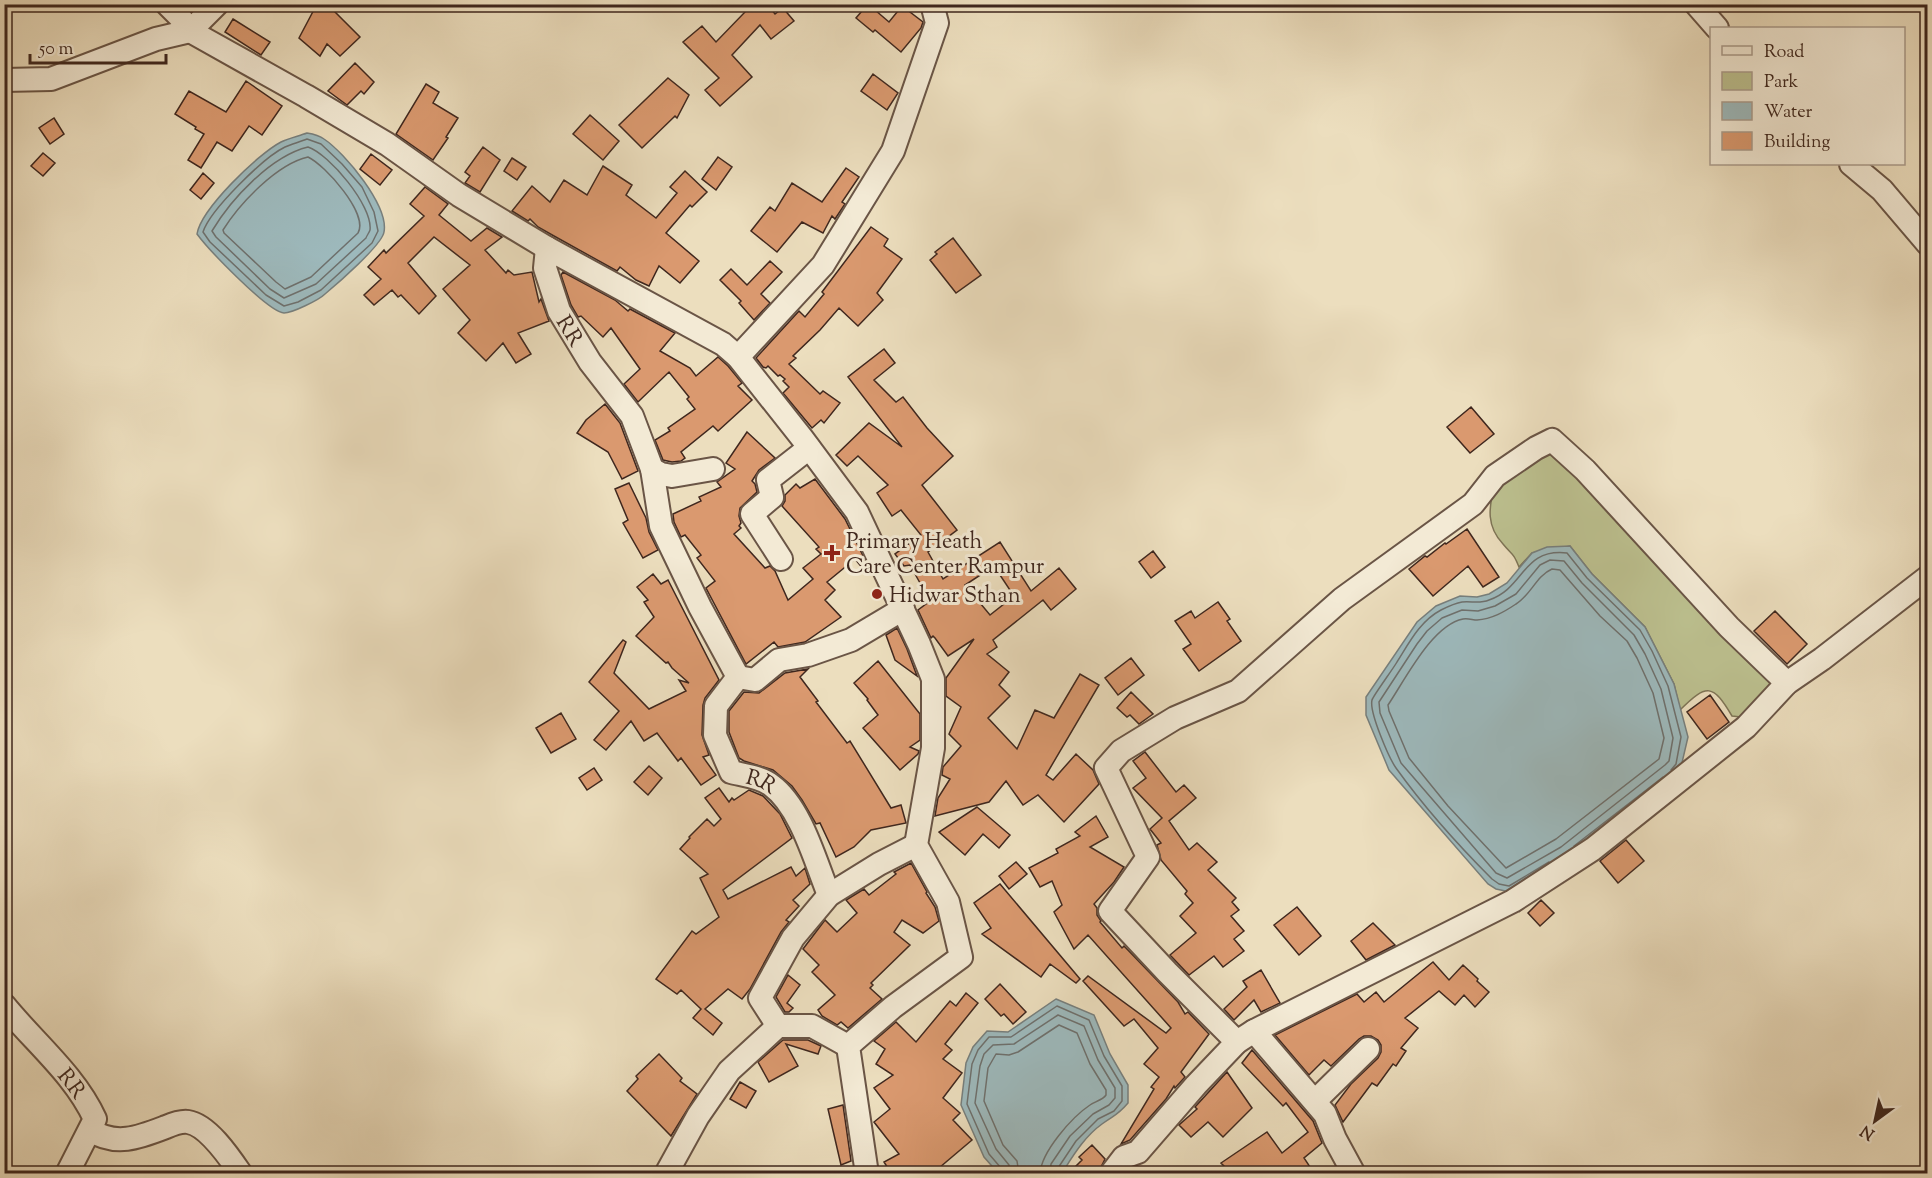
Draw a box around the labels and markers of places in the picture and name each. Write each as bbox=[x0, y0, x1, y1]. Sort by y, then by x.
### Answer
place label: Primary Heath Care Center Rampur bbox=[846, 527, 1044, 584]
marker: Primary Heath Care Center Rampur bbox=[823, 544, 841, 562]
place label: Hidwar Sthan bbox=[889, 581, 1021, 613]
marker: Hidwar Sthan bbox=[870, 587, 884, 601]

